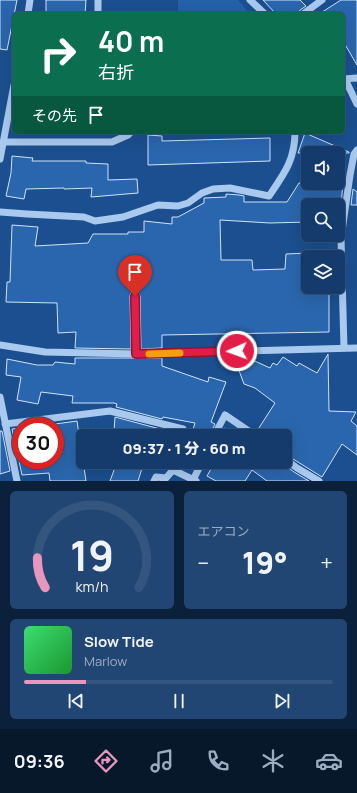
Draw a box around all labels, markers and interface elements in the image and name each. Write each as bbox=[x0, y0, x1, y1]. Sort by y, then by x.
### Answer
text: 40 m bbox=[98, 22, 164, 60]
icon: right bbox=[32, 28, 84, 80]
text: 右折 bbox=[98, 60, 134, 84]
icon: arrive bbox=[85, 104, 107, 126]
text: その先 bbox=[32, 105, 77, 126]
map controls bbox=[301, 146, 345, 294]
button: sound bbox=[301, 146, 345, 190]
button: search bbox=[301, 198, 345, 242]
button: layers bbox=[301, 250, 345, 294]
pin bbox=[118, 255, 152, 296]
icon: arrive bbox=[124, 261, 146, 283]
position arrow bbox=[216, 330, 258, 372]
speed limit sign: 30 bbox=[12, 417, 64, 469]
text: 09:37 · 1 分 · 60 m bbox=[122, 438, 246, 459]
text: エアコン bbox=[198, 522, 250, 540]
text: 19 bbox=[70, 527, 114, 583]
text: 19° bbox=[242, 542, 288, 583]
text: − bbox=[198, 548, 209, 578]
text: + bbox=[320, 548, 333, 578]
text: km/h bbox=[75, 577, 108, 596]
text: Slow Tide bbox=[84, 631, 154, 652]
text: Marlow bbox=[84, 652, 127, 670]
icon: previous bbox=[65, 690, 87, 712]
icon: pause bbox=[168, 690, 190, 712]
icon: next bbox=[271, 690, 293, 712]
icon: directions bbox=[92, 747, 120, 775]
icon: music bbox=[148, 747, 176, 775]
icon: phone bbox=[204, 747, 232, 775]
icon: climate bbox=[259, 747, 287, 775]
icon: car bbox=[315, 747, 343, 775]
text: 09:36 bbox=[14, 749, 65, 773]

